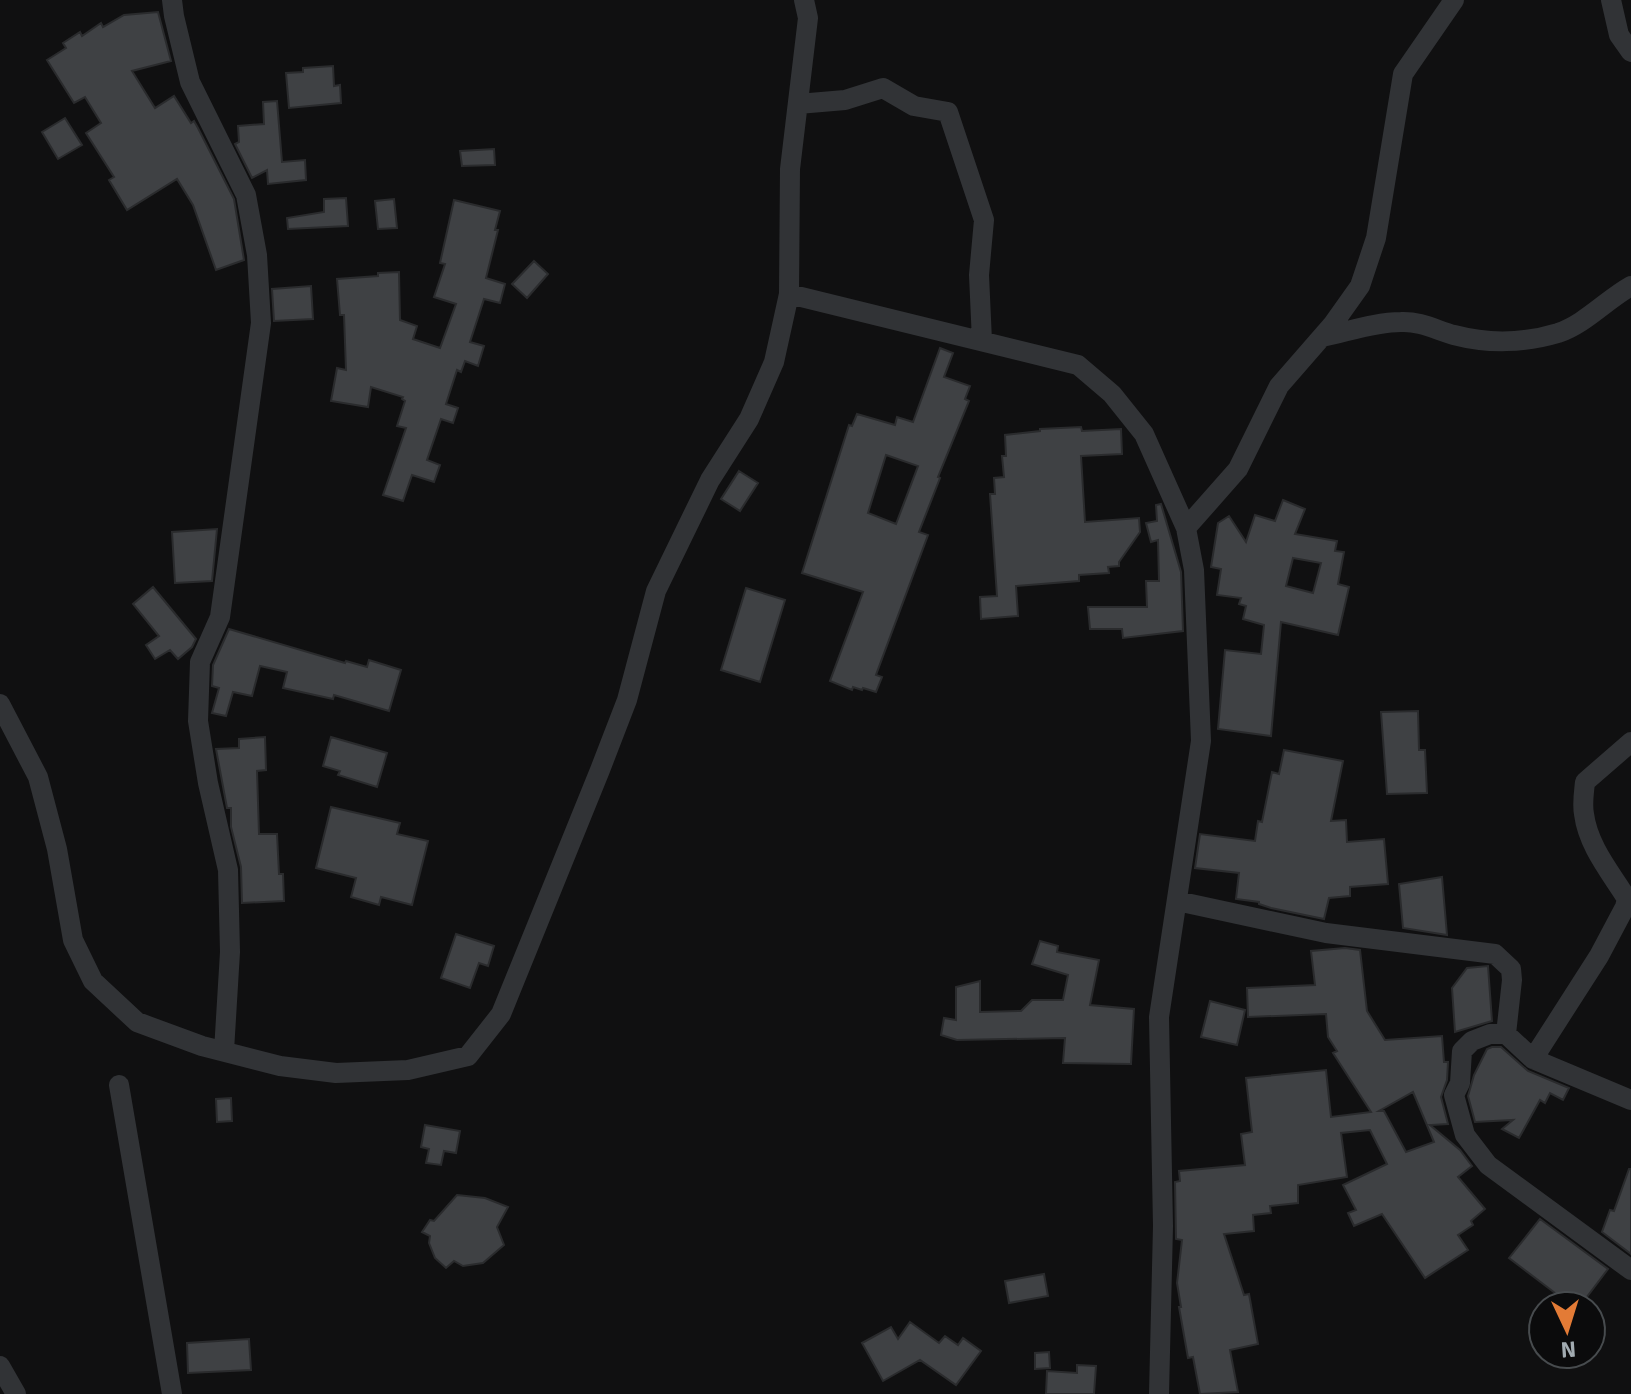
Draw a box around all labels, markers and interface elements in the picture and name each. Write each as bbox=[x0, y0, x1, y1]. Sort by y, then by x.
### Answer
north arrow bbox=[1527, 1290, 1607, 1370]
text: N bbox=[1560, 1335, 1577, 1363]

